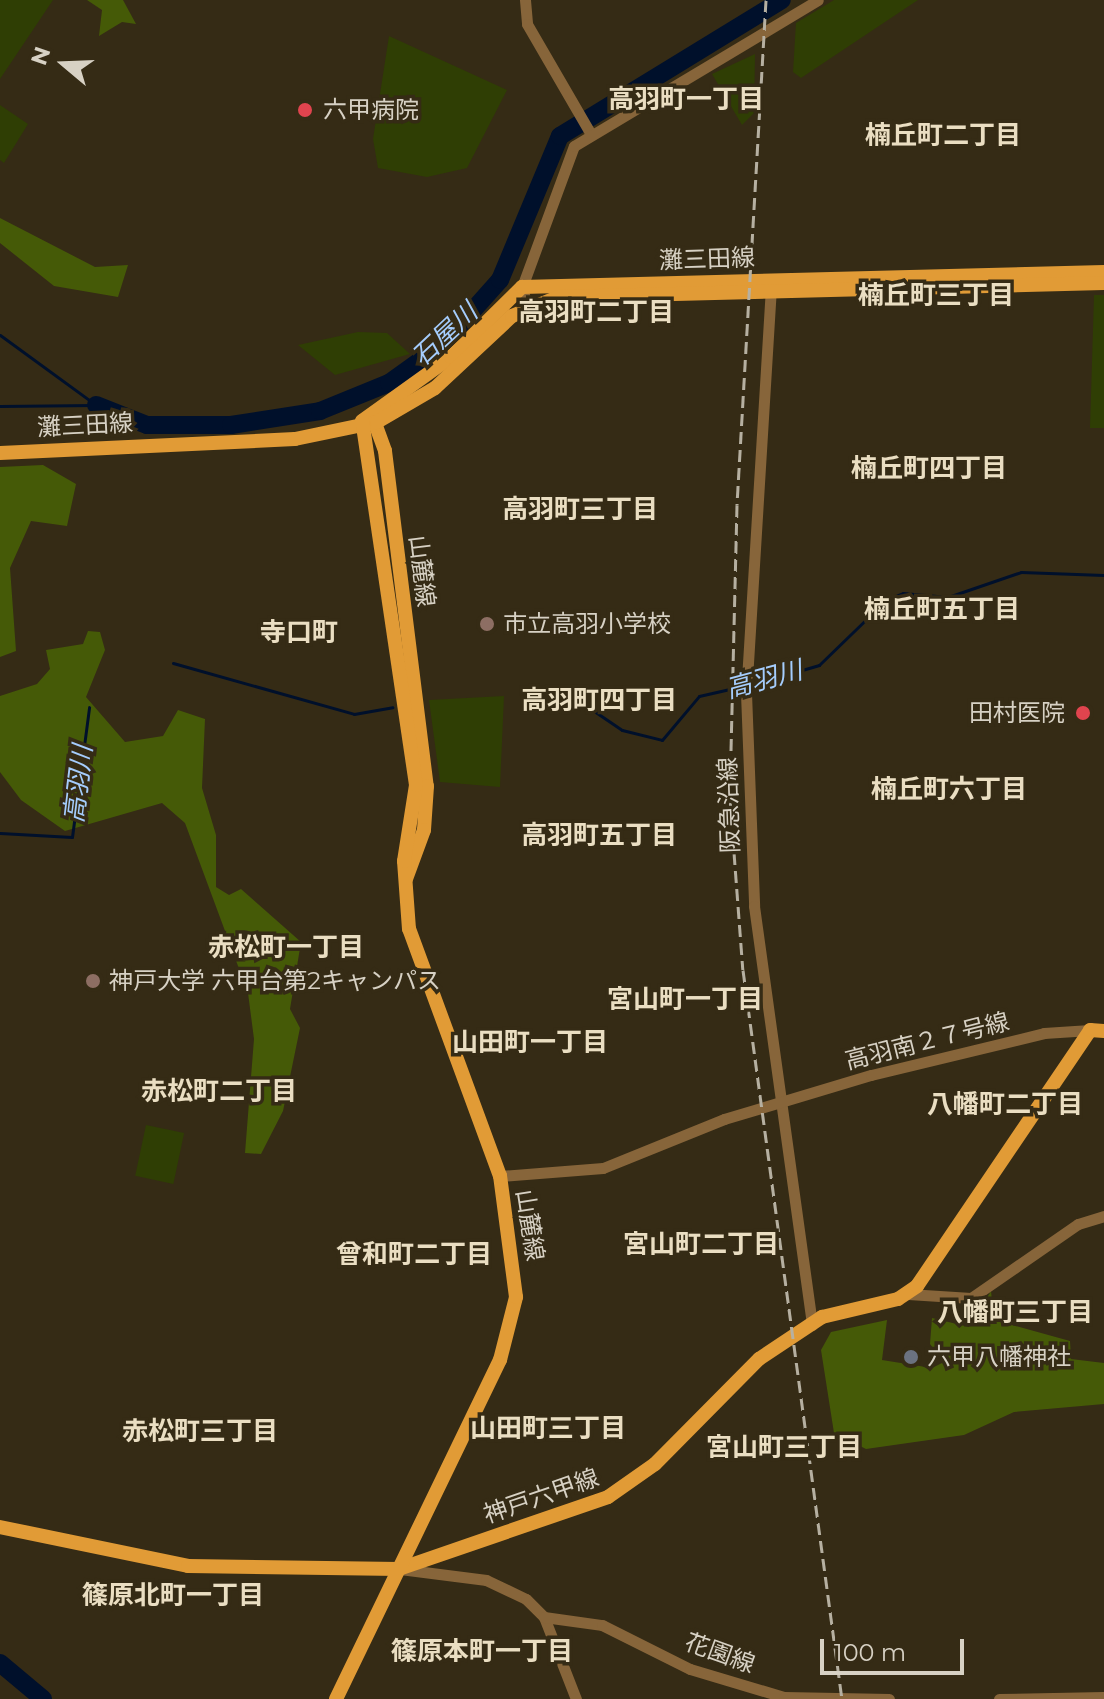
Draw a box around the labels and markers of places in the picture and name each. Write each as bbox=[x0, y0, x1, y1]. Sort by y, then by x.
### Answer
place label: 六甲病院 bbox=[323, 96, 419, 124]
marker: 六甲病院 bbox=[294, 99, 316, 121]
place label: 市立高羽小学校 bbox=[503, 610, 671, 638]
marker: 市立高羽小学校 bbox=[478, 615, 496, 633]
place label: 田村医院 bbox=[969, 699, 1065, 727]
marker: 田村医院 bbox=[1072, 702, 1094, 724]
place label: 神戸大学 六甲台第2キャンパス bbox=[109, 967, 441, 995]
marker: 神戸大学 六甲台第2キャンパス bbox=[84, 972, 102, 990]
place label: 六甲八幡神社 bbox=[927, 1343, 1071, 1371]
marker: 六甲八幡神社 bbox=[902, 1348, 920, 1366]

